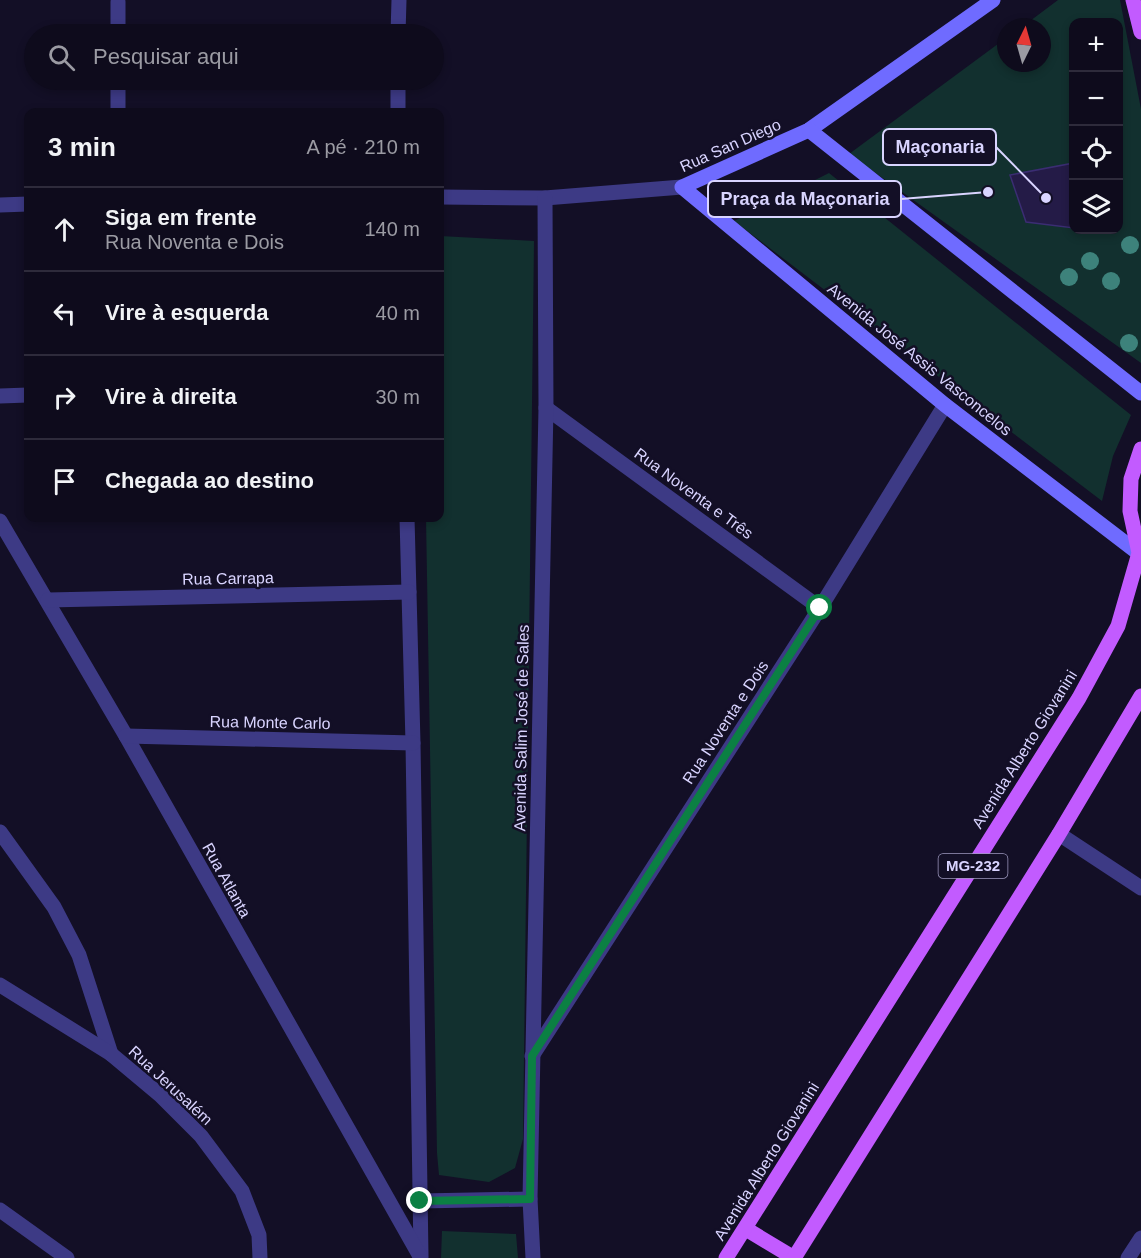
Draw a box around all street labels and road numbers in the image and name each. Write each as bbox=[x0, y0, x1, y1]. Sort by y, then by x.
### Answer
street label: Rua San Diego bbox=[677, 116, 783, 175]
street label: Avenida José Assis Vasconcelos bbox=[824, 280, 1015, 439]
street label: Rua Noventa e Três bbox=[631, 445, 756, 542]
street label: Rua Carrapa bbox=[182, 569, 274, 588]
street label: Avenida Salim José de Sales bbox=[511, 624, 532, 832]
street label: Rua Noventa e Dois bbox=[679, 658, 772, 787]
street label: Avenida Alberto Giovanini bbox=[969, 667, 1080, 831]
street label: Rua Monte Carlo bbox=[209, 713, 331, 732]
street label: Rua Atlanta bbox=[199, 840, 254, 921]
road number: MG-232 bbox=[938, 854, 1008, 878]
street label: Rua Jerusalém bbox=[126, 1042, 216, 1128]
street label: Avenida Alberto Giovanini bbox=[711, 1079, 822, 1243]

